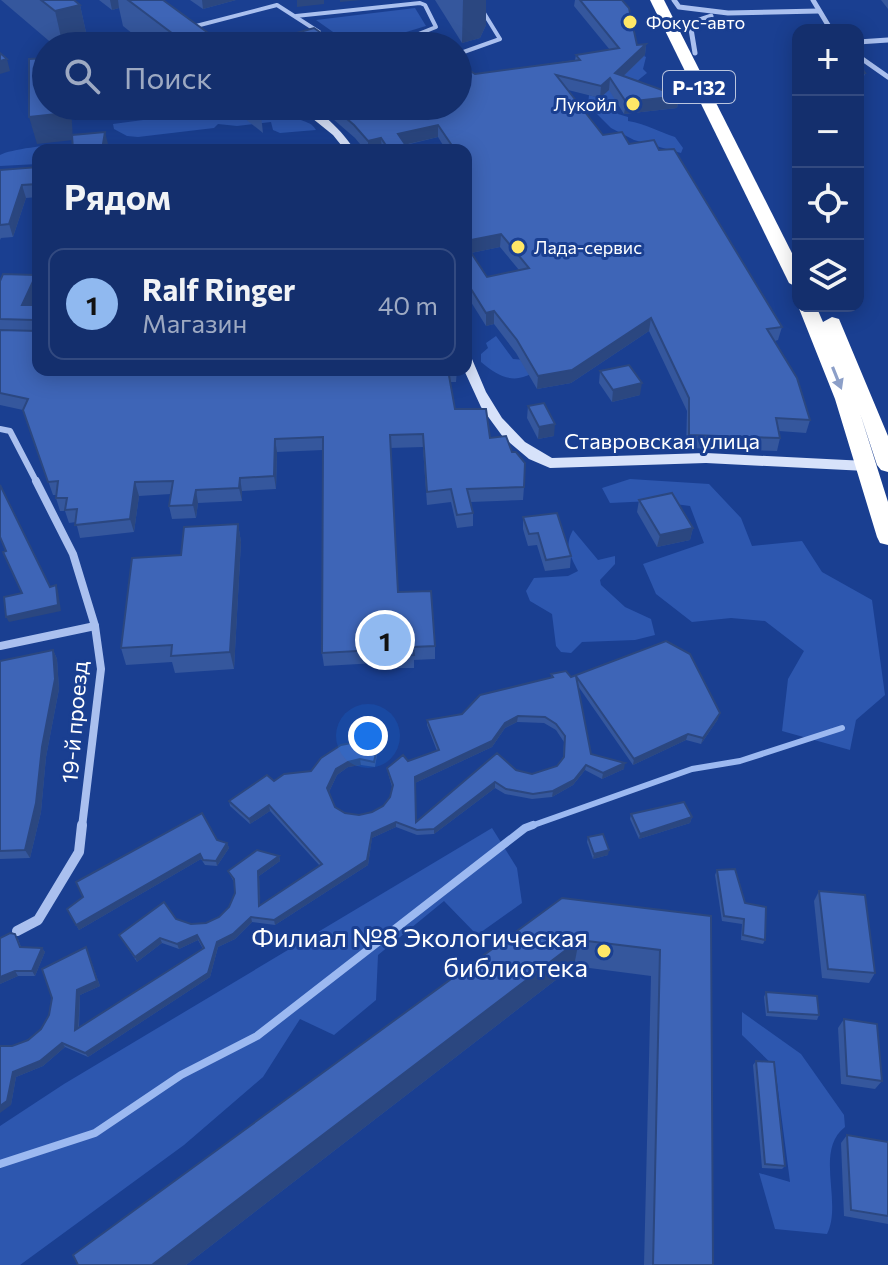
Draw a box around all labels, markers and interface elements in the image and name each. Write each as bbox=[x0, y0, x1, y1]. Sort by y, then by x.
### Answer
place label: Фокус-авто bbox=[646, 11, 745, 33]
marker: Фокус-авто bbox=[621, 13, 639, 31]
map controls bbox=[792, 24, 864, 312]
button: + bbox=[792, 24, 864, 96]
search box bbox=[32, 32, 472, 120]
icon: search bbox=[60, 54, 104, 98]
text: Поиск bbox=[124, 58, 212, 95]
road number: Р-132 bbox=[663, 71, 735, 103]
place label: Лукойл bbox=[553, 93, 617, 115]
marker: Лукойл bbox=[624, 95, 642, 113]
button: − bbox=[792, 96, 864, 168]
button: locate bbox=[792, 168, 864, 240]
text: Рядом bbox=[64, 175, 171, 217]
place label: Лада-сервис bbox=[534, 236, 642, 258]
marker: Лада-сервис bbox=[509, 238, 527, 256]
button: layers bbox=[792, 240, 864, 312]
text: Ralf Ringer bbox=[142, 270, 295, 307]
text: 1 bbox=[86, 289, 98, 320]
text: 40 m bbox=[378, 289, 438, 320]
text: Магазин bbox=[142, 307, 247, 338]
one-way arrow bbox=[831, 366, 844, 390]
street label: Ставровская улица bbox=[564, 427, 760, 454]
pin: 1 bbox=[359, 610, 411, 670]
street label: 19-й проезд bbox=[55, 660, 93, 784]
your location bbox=[348, 716, 388, 756]
place label: Филиал №8 Экологическая библиотека bbox=[251, 921, 588, 982]
marker: Филиал №8 Экологическая библиотека bbox=[595, 942, 613, 960]

